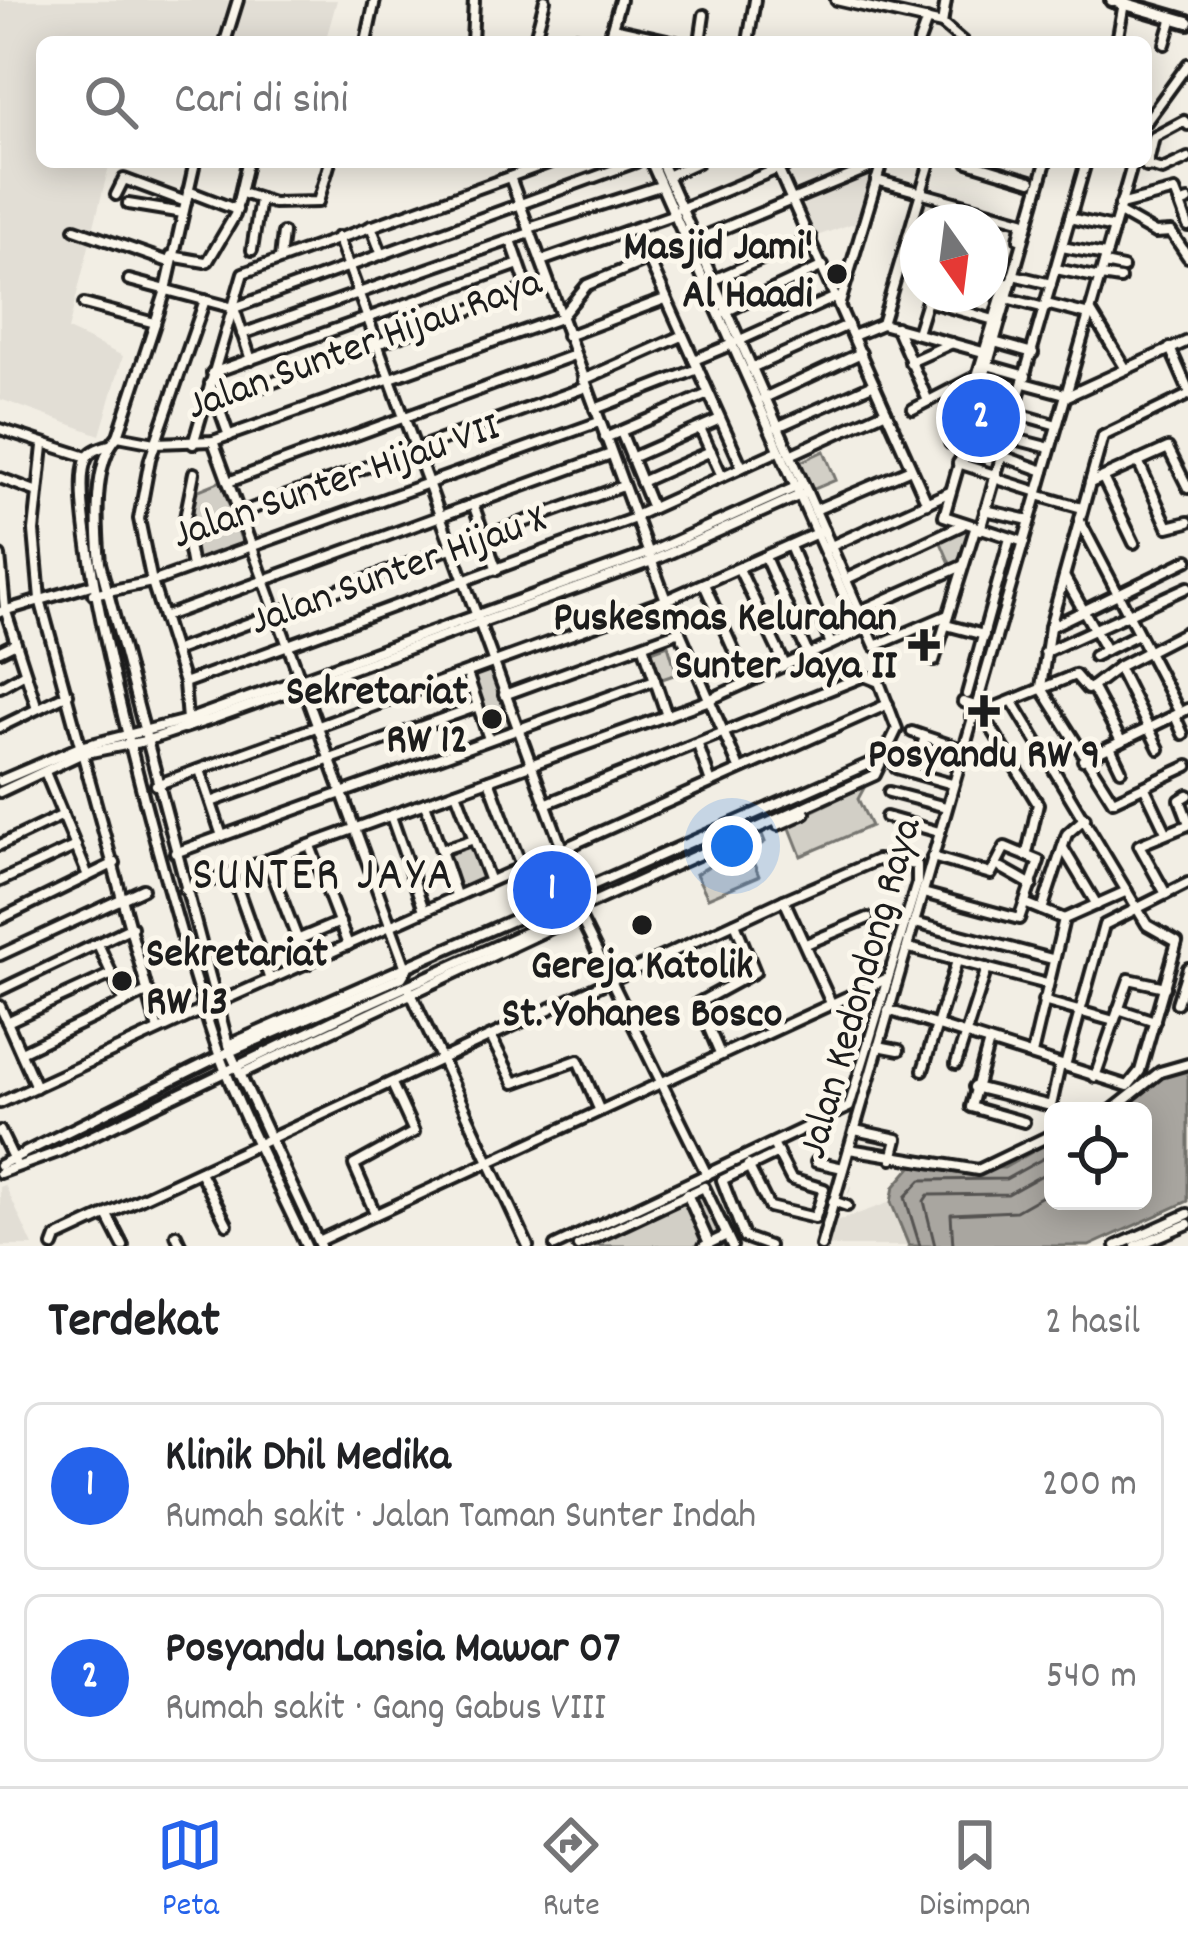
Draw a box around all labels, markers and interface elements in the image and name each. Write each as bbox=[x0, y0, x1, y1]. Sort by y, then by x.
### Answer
search box bbox=[36, 36, 1152, 168]
icon: search bbox=[78, 69, 144, 135]
text: Cari di sini bbox=[174, 70, 348, 134]
north arrow bbox=[900, 204, 1008, 312]
place label: Masjid Jami' Al Haadi bbox=[623, 220, 813, 328]
street label: Jalan Sunter Hijau Raya bbox=[179, 255, 552, 439]
marker: Masjid Jami' Al Haadi bbox=[824, 261, 850, 287]
pin: 2 bbox=[942, 373, 1020, 463]
street label: Jalan Sunter Hijau VII bbox=[165, 400, 509, 568]
street label: Jalan Sunter Hijau X bbox=[242, 492, 556, 654]
place label: Puskesmas Kelurahan Sunter Jaya II bbox=[553, 591, 898, 699]
marker: Puskesmas Kelurahan Sunter Jaya II bbox=[908, 629, 940, 661]
place label: Sekretariat RW 12 bbox=[286, 665, 468, 773]
marker: Posyandu RW 9 bbox=[968, 695, 1000, 727]
marker: Sekretariat RW 12 bbox=[479, 706, 505, 732]
place label: Posyandu RW 9 bbox=[868, 728, 1100, 788]
street label: Jalan Kedondong Raya bbox=[786, 810, 941, 1166]
your location bbox=[702, 816, 762, 876]
district label: SUNTER JAYA bbox=[192, 844, 456, 913]
pin: 1 bbox=[513, 845, 591, 935]
marker: Gereja Katolik St. Yohanes Bosco bbox=[629, 912, 655, 938]
place label: Sekretariat RW 13 bbox=[146, 927, 328, 1035]
place label: Gereja Katolik St. Yohanes Bosco bbox=[502, 939, 782, 1047]
marker: Sekretariat RW 13 bbox=[109, 968, 135, 994]
map controls bbox=[1044, 1102, 1152, 1210]
button: locate bbox=[1044, 1102, 1152, 1210]
text: Terdekat bbox=[48, 1288, 220, 1360]
text: 2 hasil bbox=[1045, 1297, 1140, 1352]
text: Klinik Dhil Medika bbox=[165, 1427, 451, 1491]
text: 1 bbox=[86, 1459, 94, 1514]
text: 200 m bbox=[1042, 1459, 1137, 1514]
text: Rumah sakit · Jalan Taman Sunter Indah bbox=[165, 1491, 756, 1546]
text: Posyandu Lansia Mawar 07 bbox=[165, 1619, 621, 1683]
text: 2 bbox=[81, 1651, 99, 1706]
text: 540 m bbox=[1046, 1651, 1137, 1706]
text: Rumah sakit · Gang Gabus VIII bbox=[165, 1683, 606, 1738]
tab: Peta bbox=[157, 1812, 223, 1931]
tab: Rute bbox=[538, 1812, 604, 1931]
tab: Disimpan bbox=[919, 1812, 1031, 1931]

